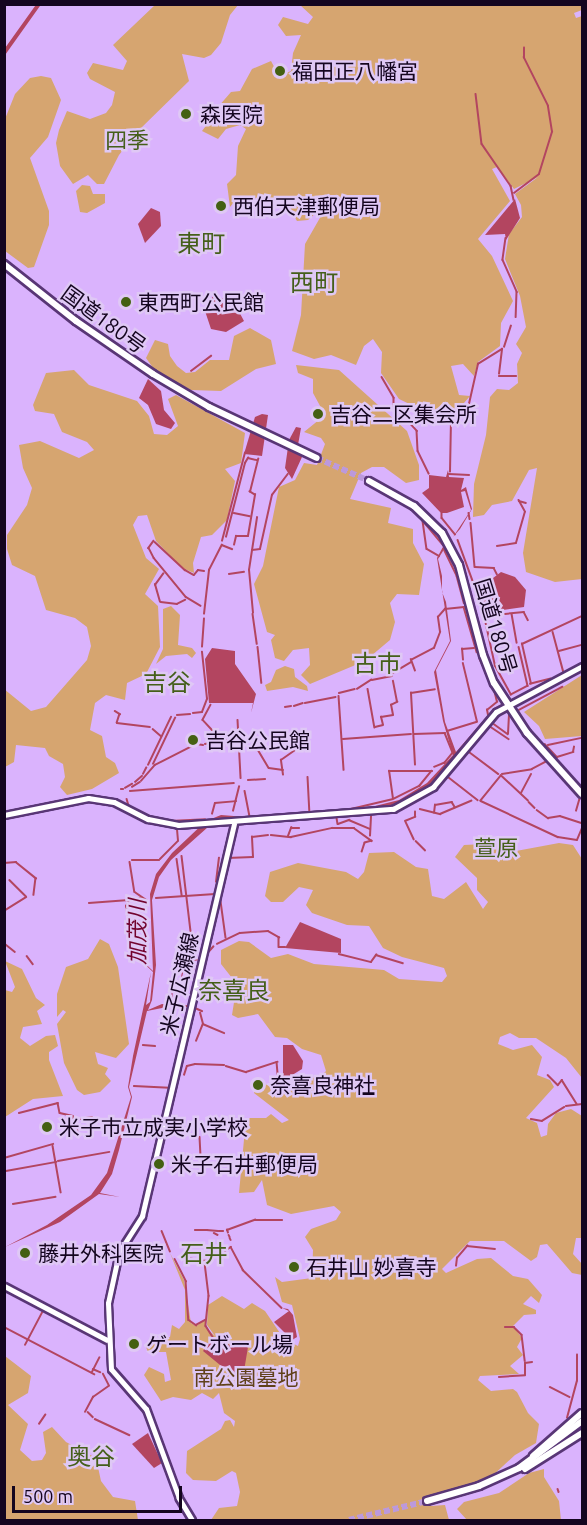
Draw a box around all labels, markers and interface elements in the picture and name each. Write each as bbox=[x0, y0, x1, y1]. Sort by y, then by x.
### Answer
place label: 福田正八幡宮 bbox=[292, 58, 418, 84]
marker: 福田正八幡宮 bbox=[273, 64, 287, 78]
place label: 森医院 bbox=[200, 101, 263, 127]
marker: 森医院 bbox=[177, 105, 195, 123]
district label: 四季 bbox=[105, 127, 149, 153]
place label: 西伯天津郵便局 bbox=[233, 193, 380, 219]
marker: 西伯天津郵便局 bbox=[214, 199, 228, 213]
district label: 東町 bbox=[177, 230, 225, 258]
district label: 西町 bbox=[290, 269, 338, 297]
street label: 国道180号 bbox=[57, 280, 151, 358]
place label: 東西町公民館 bbox=[138, 289, 264, 315]
marker: 東西町公民館 bbox=[119, 295, 133, 309]
place label: 吉谷二区集会所 bbox=[330, 401, 477, 427]
marker: 吉谷二区集会所 bbox=[311, 407, 325, 421]
street label: 国道180号 bbox=[470, 575, 522, 677]
district label: 古市 bbox=[353, 650, 401, 678]
district label: 吉谷 bbox=[143, 669, 191, 697]
place label: 吉谷公民館 bbox=[205, 727, 310, 753]
marker: 吉谷公民館 bbox=[186, 733, 200, 747]
district label: 萱原 bbox=[474, 835, 518, 861]
water label: 加茂川 bbox=[124, 899, 150, 965]
street label: 米子広瀬線 bbox=[155, 930, 203, 1038]
district label: 奈喜良 bbox=[198, 977, 270, 1005]
place label: 奈喜良神社 bbox=[270, 1072, 375, 1098]
marker: 奈喜良神社 bbox=[251, 1078, 265, 1092]
place label: 米子市立成実小学校 bbox=[59, 1114, 248, 1140]
marker: 米子市立成実小学校 bbox=[40, 1120, 54, 1134]
place label: 米子石井郵便局 bbox=[171, 1151, 318, 1177]
marker: 米子石井郵便局 bbox=[152, 1157, 166, 1171]
place label: 藤井外科医院 bbox=[38, 1240, 164, 1266]
district label: 石井 bbox=[180, 1240, 228, 1268]
marker: 藤井外科医院 bbox=[16, 1244, 34, 1262]
place label: 石井山 妙喜寺 bbox=[306, 1254, 437, 1280]
marker: 石井山 妙喜寺 bbox=[287, 1260, 301, 1274]
place label: ゲートボール場 bbox=[146, 1331, 293, 1357]
marker: ゲートボール場 bbox=[127, 1337, 141, 1351]
park label: 南公園墓地 bbox=[194, 1364, 298, 1390]
district label: 奥谷 bbox=[67, 1443, 115, 1471]
scale bar bbox=[15, 1474, 184, 1512]
text: 500 m bbox=[23, 1486, 73, 1506]

